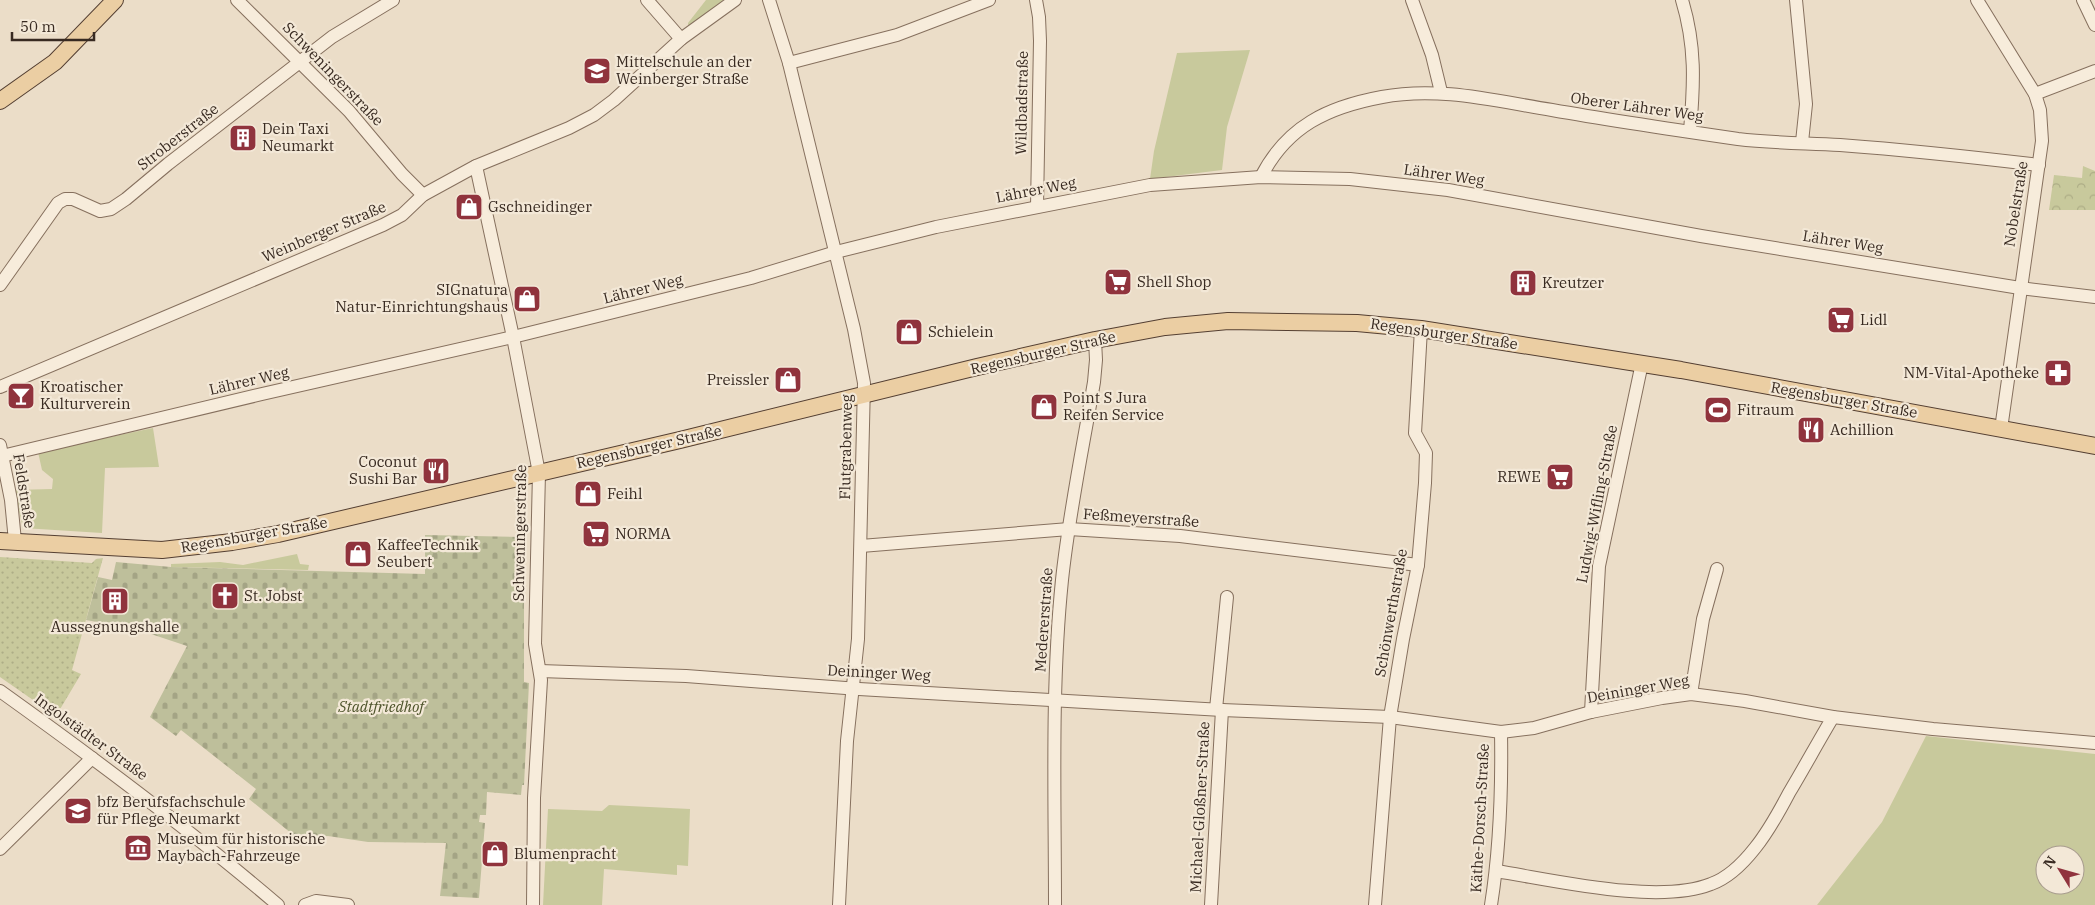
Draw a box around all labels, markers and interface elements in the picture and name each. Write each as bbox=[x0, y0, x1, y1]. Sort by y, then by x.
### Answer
scale bar bbox=[12, 10, 95, 42]
text: 50 m bbox=[20, 17, 56, 36]
street label: Schweningerstraße bbox=[279, 18, 388, 130]
street label: Wildbadstraße bbox=[1011, 51, 1032, 155]
place label: Mittelschule an der Weinberger Straße bbox=[616, 52, 752, 88]
school or university icon: Mittelschule an der Weinberger Straße bbox=[582, 56, 612, 86]
street label: Oberer Lährer Weg bbox=[1569, 88, 1705, 125]
street label: Stroberstraße bbox=[133, 99, 222, 174]
place label: Dein Taxi Neumarkt bbox=[262, 119, 334, 155]
building icon: Dein Taxi Neumarkt bbox=[228, 123, 258, 153]
street label: Lährer Weg bbox=[1402, 159, 1486, 190]
street label: Nobelstraße bbox=[1999, 160, 2032, 248]
street label: Lährer Weg bbox=[994, 172, 1078, 207]
shop icon: Gschneidinger bbox=[454, 192, 484, 222]
street label: Weinberger Straße bbox=[259, 197, 389, 266]
place label: Gschneidinger bbox=[488, 197, 592, 216]
street label: Lährer Weg bbox=[1801, 226, 1885, 257]
supermarket icon: Shell Shop bbox=[1103, 267, 1133, 297]
building icon: Kreutzer bbox=[1508, 268, 1538, 298]
street label: Lährer Weg bbox=[601, 269, 685, 308]
place label: Shell Shop bbox=[1137, 272, 1212, 291]
place label: Kreutzer bbox=[1542, 273, 1604, 292]
place label: SIGnatura Natur-Einrichtungshaus bbox=[335, 280, 508, 316]
shop icon: SIGnatura Natur-Einrichtungshaus bbox=[512, 284, 542, 314]
supermarket icon: Lidl bbox=[1826, 305, 1856, 335]
place label: Lidl bbox=[1860, 310, 1887, 329]
street label: Regensburger Straße bbox=[1369, 314, 1519, 353]
shop icon: Schielein bbox=[894, 317, 924, 347]
place label: Schielein bbox=[928, 322, 994, 341]
street label: Regensburger Straße bbox=[968, 327, 1117, 378]
pharmacy icon: NM-Vital-Apotheke bbox=[2043, 358, 2073, 388]
street label: Lährer Weg bbox=[207, 362, 291, 399]
place label: NM-Vital-Apotheke bbox=[1904, 363, 2039, 382]
shop icon: Preissler bbox=[773, 365, 803, 395]
place label: Preissler bbox=[707, 370, 769, 389]
place label: Kroatischer Kulturverein bbox=[40, 377, 131, 413]
street label: Regensburger Straße bbox=[1769, 377, 1919, 422]
bar icon: Kroatischer Kulturverein bbox=[6, 381, 36, 411]
place label: Point S Jura Reifen Service bbox=[1063, 388, 1164, 424]
shop icon: Point S Jura Reifen Service bbox=[1029, 392, 1059, 422]
street label: Flutgrabenweg bbox=[835, 394, 856, 500]
sports icon: Fitraum bbox=[1703, 395, 1733, 425]
place label: Fitraum bbox=[1737, 400, 1794, 419]
restaurant icon: Achillion bbox=[1796, 415, 1826, 445]
place label: Achillion bbox=[1830, 420, 1894, 439]
street label: Regensburger Straße bbox=[574, 421, 723, 472]
street label: Ludwig-Wifling-Straße bbox=[1572, 423, 1621, 584]
street label: Feldstraße bbox=[9, 452, 40, 530]
place label: Coconut Sushi Bar bbox=[349, 452, 417, 488]
restaurant icon: Coconut Sushi Bar bbox=[421, 456, 451, 486]
supermarket icon: REWE bbox=[1545, 462, 1575, 492]
street label: Schweningerstraße bbox=[509, 464, 530, 602]
place label: REWE bbox=[1497, 467, 1541, 486]
shop icon: Feihl bbox=[573, 479, 603, 509]
place label: Feihl bbox=[607, 484, 642, 503]
street label: Feßmeyerstraße bbox=[1082, 504, 1200, 531]
street label: Regensburger Straße bbox=[179, 512, 329, 557]
supermarket icon: NORMA bbox=[581, 519, 611, 549]
place label: NORMA bbox=[615, 524, 672, 543]
place label: KaffeeTechnik Seubert bbox=[377, 535, 479, 571]
shop icon: KaffeeTechnik Seubert bbox=[343, 539, 373, 569]
street label: Schönwerthstraße bbox=[1370, 547, 1411, 679]
street label: Medererstraße bbox=[1030, 567, 1057, 673]
church icon: St. Jobst bbox=[210, 581, 240, 611]
building icon: Aussegnungshalle bbox=[100, 586, 130, 616]
place label: St. Jobst bbox=[244, 586, 302, 605]
place label: Aussegnungshalle bbox=[51, 617, 179, 636]
street label: Deininger Weg bbox=[827, 660, 931, 685]
street label: Deininger Weg bbox=[1585, 670, 1691, 707]
street label: Ingolstädter Straße bbox=[31, 689, 152, 784]
park label: Stadtfriedhof bbox=[337, 697, 427, 716]
street label: Michael-Gloßner-Straße bbox=[1186, 721, 1213, 893]
street label: Käthe-Dorsch-Straße bbox=[1466, 743, 1493, 893]
place label: bfz Berufsfachschule für Pflege Neumarkt bbox=[97, 792, 246, 828]
school or university icon: bfz Berufsfachschule für Pflege Neumarkt bbox=[63, 796, 93, 826]
place label: Museum für historische Maybach-Fahrzeuge bbox=[157, 829, 325, 865]
museum icon: Museum für historische Maybach-Fahrzeuge bbox=[123, 833, 153, 863]
shop icon: Blumenpracht bbox=[480, 839, 510, 869]
place label: Blumenpracht bbox=[514, 844, 616, 863]
north arrow bbox=[2035, 845, 2085, 895]
text: N bbox=[2039, 852, 2060, 872]

